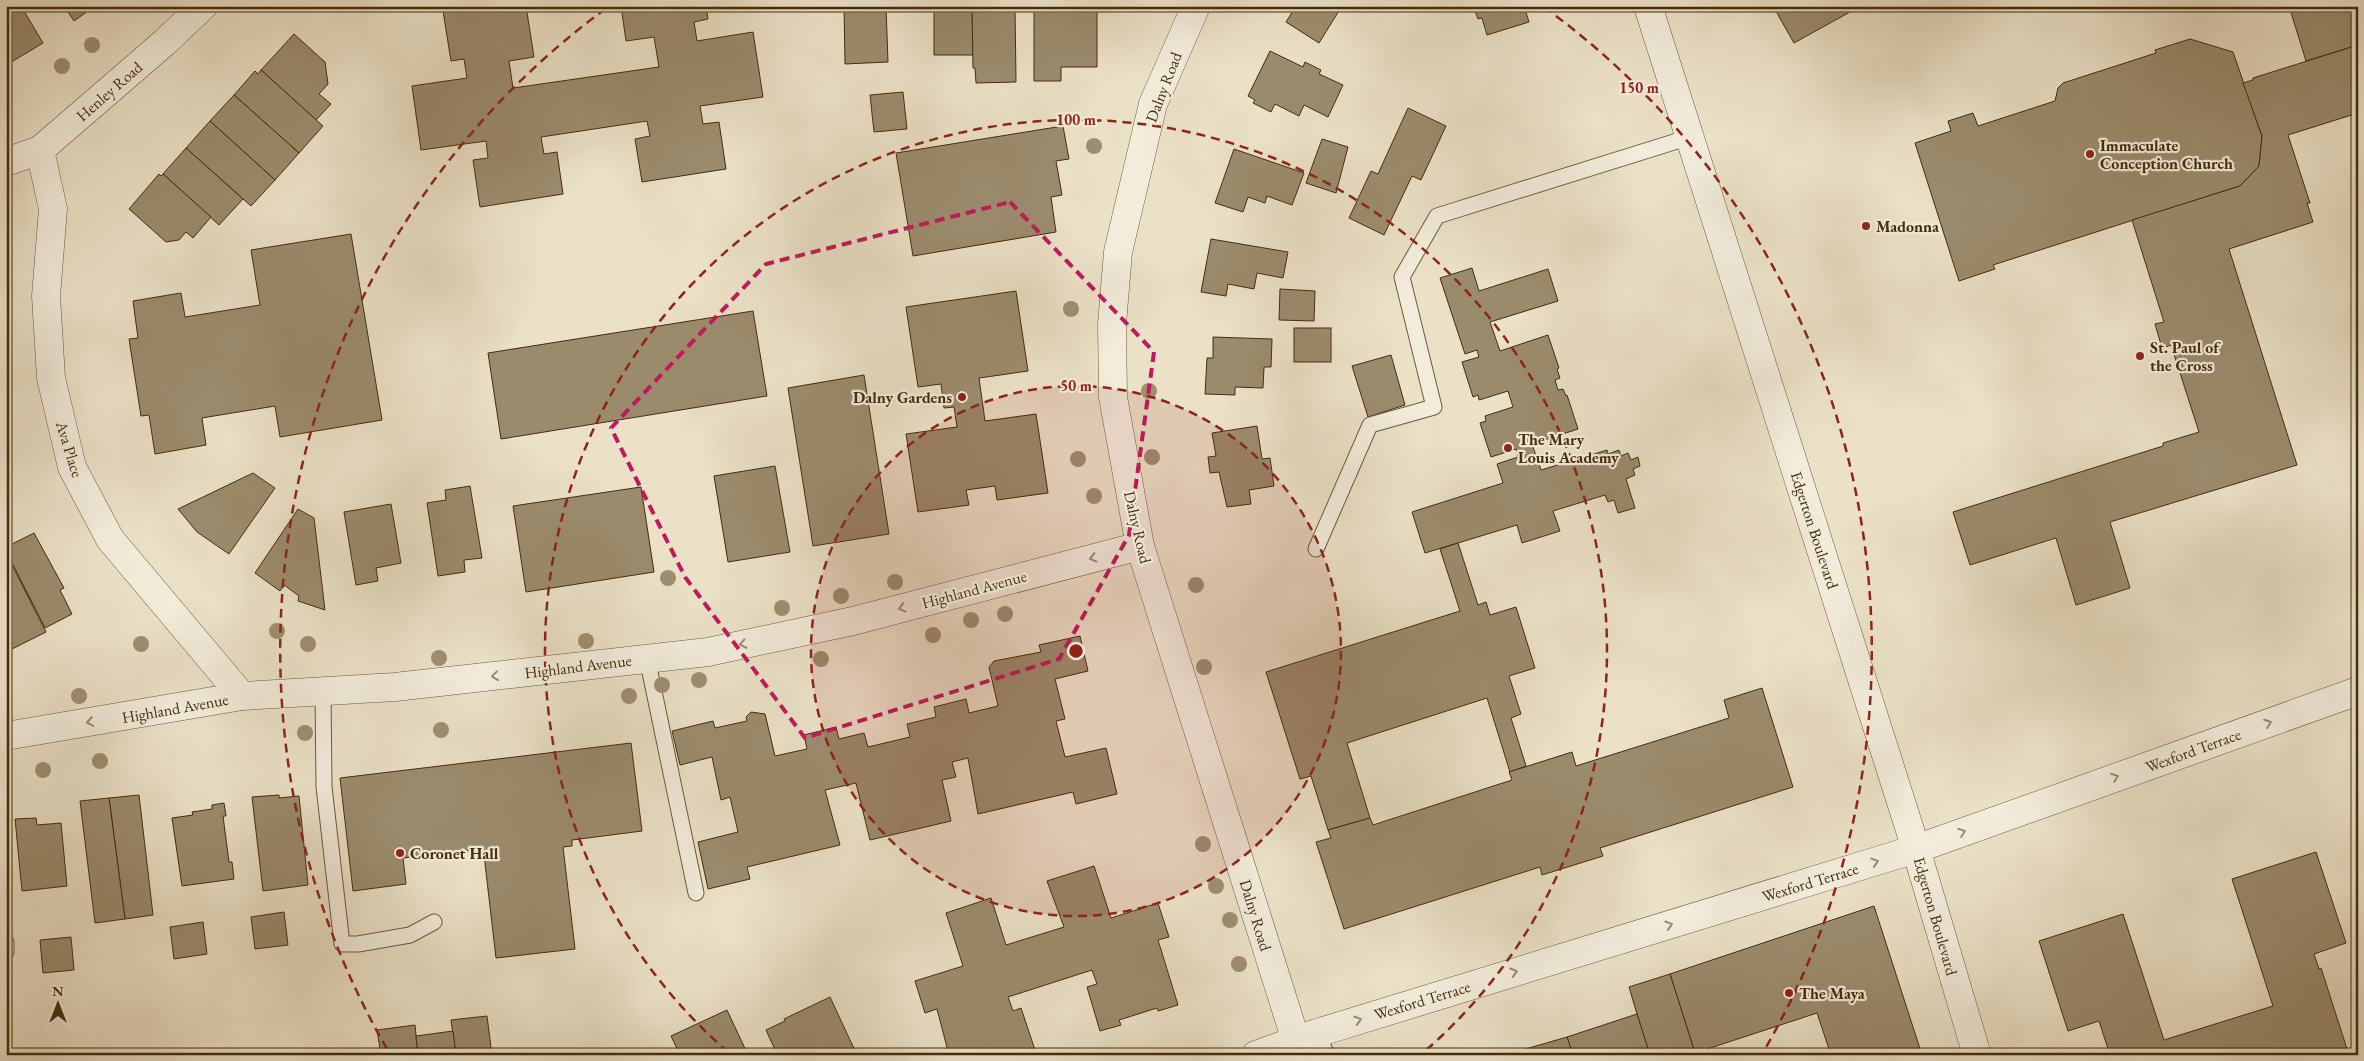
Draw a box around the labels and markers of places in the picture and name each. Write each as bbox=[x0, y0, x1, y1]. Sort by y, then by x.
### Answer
place label: Immaculate Conception Church bbox=[2100, 135, 2233, 174]
marker: Immaculate Conception Church bbox=[2084, 148, 2096, 160]
place label: Madonna bbox=[1876, 216, 1940, 237]
marker: Madonna bbox=[1860, 220, 1872, 232]
place label: St. Paul of the Cross bbox=[2150, 337, 2221, 376]
marker: St. Paul of the Cross bbox=[2134, 350, 2146, 362]
place label: Dalny Gardens bbox=[853, 387, 952, 408]
marker: Dalny Gardens bbox=[956, 391, 968, 403]
place label: The Mary Louis Academy bbox=[1518, 429, 1619, 468]
marker: The Mary Louis Academy bbox=[1502, 442, 1514, 454]
centre of rings bbox=[1067, 642, 1085, 660]
place label: Coronet Hall bbox=[410, 843, 499, 864]
marker: Coronet Hall bbox=[394, 847, 406, 859]
place label: The Maya bbox=[1799, 983, 1866, 1004]
marker: The Maya bbox=[1783, 987, 1795, 999]

